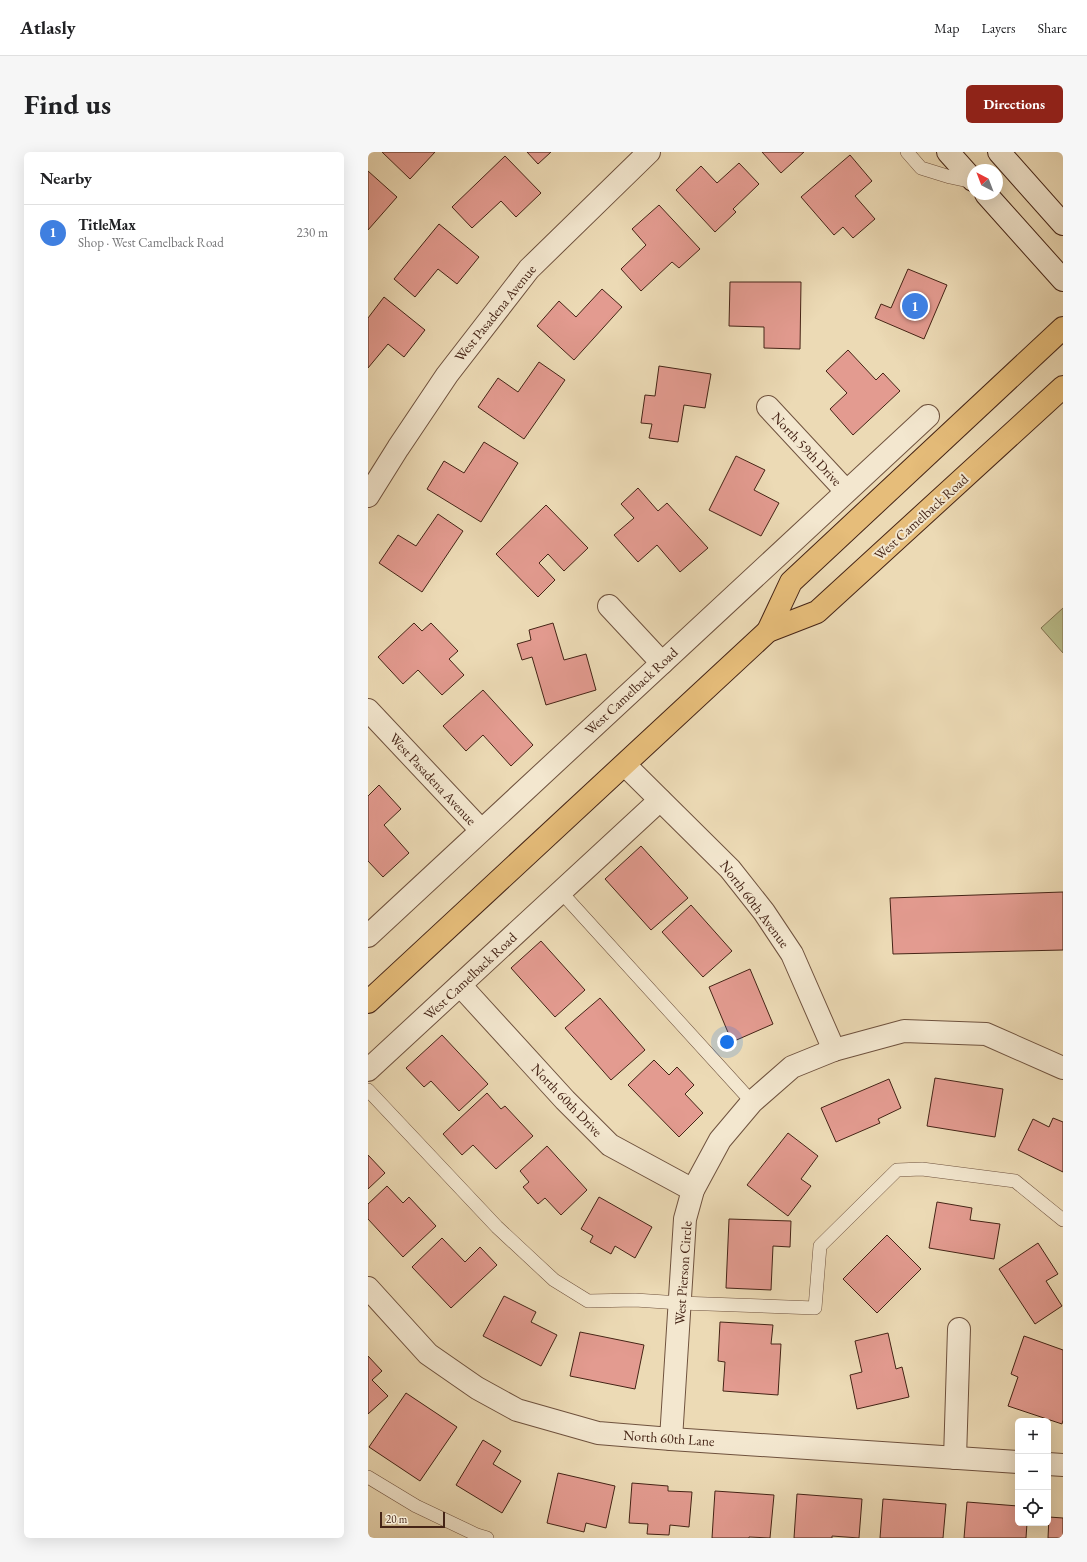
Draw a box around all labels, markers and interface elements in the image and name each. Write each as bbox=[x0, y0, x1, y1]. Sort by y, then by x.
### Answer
text: Atlasly bbox=[20, 15, 76, 40]
text: Map bbox=[934, 19, 959, 37]
text: Layers bbox=[981, 19, 1016, 37]
text: Share bbox=[1038, 19, 1067, 37]
button: Directions bbox=[966, 85, 1063, 123]
text: Find us bbox=[24, 86, 111, 122]
north arrow bbox=[967, 164, 1003, 200]
text: Nearby bbox=[40, 167, 92, 189]
text: TitleMax bbox=[78, 215, 136, 234]
text: 1 bbox=[50, 224, 56, 241]
text: 230 m bbox=[297, 224, 328, 241]
text: Shop · West Camelback Road bbox=[78, 234, 224, 251]
street label: West Pasadena Avenue bbox=[450, 260, 540, 365]
pin: 1 bbox=[902, 291, 928, 321]
street label: North 59th Drive bbox=[768, 408, 846, 490]
street label: West Camelback Road bbox=[870, 469, 973, 564]
street label: West Camelback Road bbox=[581, 643, 682, 739]
street label: West Pasadena Avenue bbox=[386, 729, 481, 829]
street label: North 60th Avenue bbox=[716, 857, 794, 952]
street label: West Camelback Road bbox=[420, 928, 521, 1024]
your location bbox=[717, 1032, 737, 1052]
street label: North 60th Drive bbox=[528, 1060, 607, 1141]
street label: West Pierson Circle bbox=[670, 1220, 696, 1326]
map controls bbox=[1015, 1418, 1051, 1526]
button: + bbox=[1015, 1418, 1051, 1454]
street label: North 60th Lane bbox=[623, 1426, 716, 1450]
button: − bbox=[1015, 1454, 1051, 1490]
button: locate bbox=[1015, 1490, 1051, 1526]
scale bar bbox=[380, 1510, 445, 1529]
text: 20 m bbox=[386, 1512, 407, 1526]

